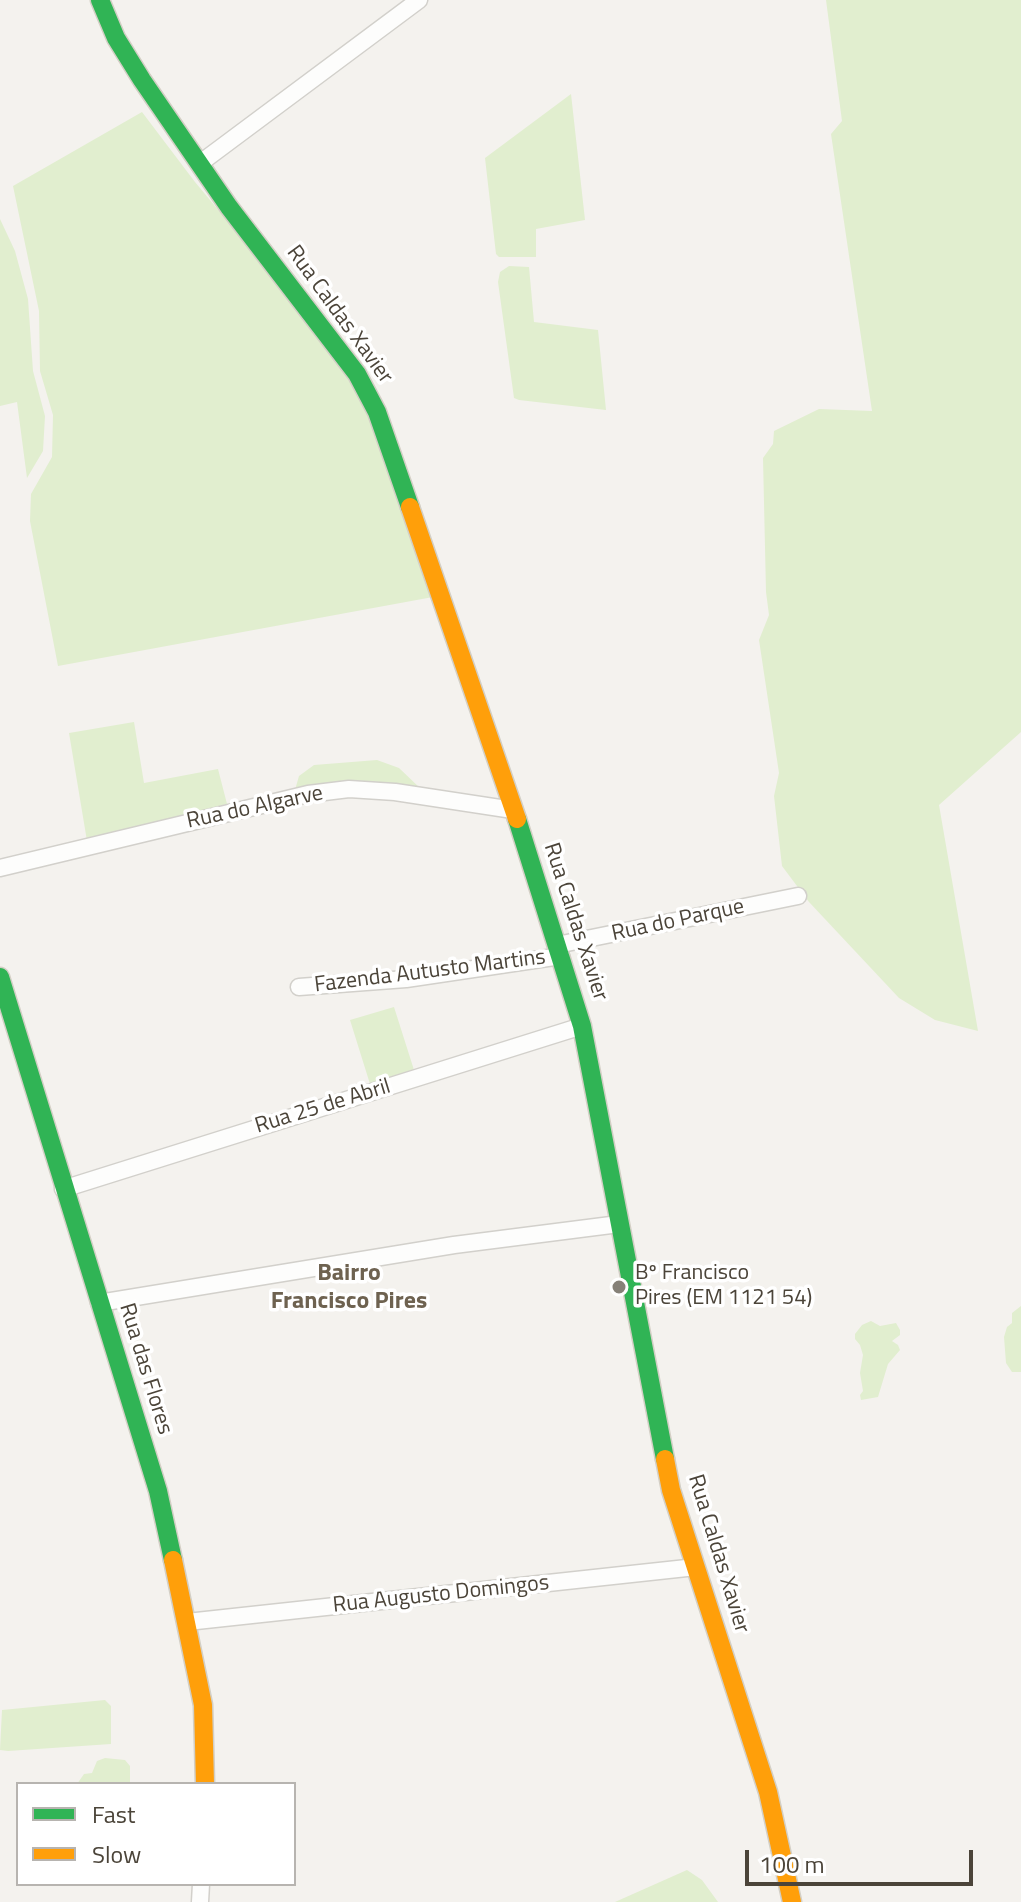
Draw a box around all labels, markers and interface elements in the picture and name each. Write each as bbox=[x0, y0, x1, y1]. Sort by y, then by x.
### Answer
street label: Rua Caldas Xavier bbox=[280, 241, 398, 389]
street label: Rua do Algarve bbox=[184, 781, 326, 835]
street label: Rua Caldas Xavier bbox=[537, 840, 613, 1004]
street label: Rua do Parque bbox=[609, 894, 747, 948]
street label: Fazenda Autusto Martins bbox=[313, 945, 547, 999]
street label: Rua 25 de Abril bbox=[252, 1074, 394, 1140]
district label: Bairro Francisco Pires bbox=[271, 1260, 427, 1316]
place label: Bº Francisco Pires (EM 1121 54) bbox=[635, 1261, 812, 1312]
marker: Bº Francisco Pires (EM 1121 54) bbox=[610, 1278, 628, 1296]
street label: Rua das Flores bbox=[113, 1300, 177, 1438]
street label: Rua Caldas Xavier bbox=[681, 1472, 755, 1636]
street label: Rua Augusto Domingos bbox=[332, 1571, 550, 1619]
legend bbox=[16, 1782, 296, 1886]
text: Fast bbox=[92, 1796, 135, 1832]
scale bar bbox=[749, 1834, 977, 1884]
text: Slow bbox=[92, 1836, 141, 1872]
text: 100 m bbox=[759, 1846, 825, 1882]

